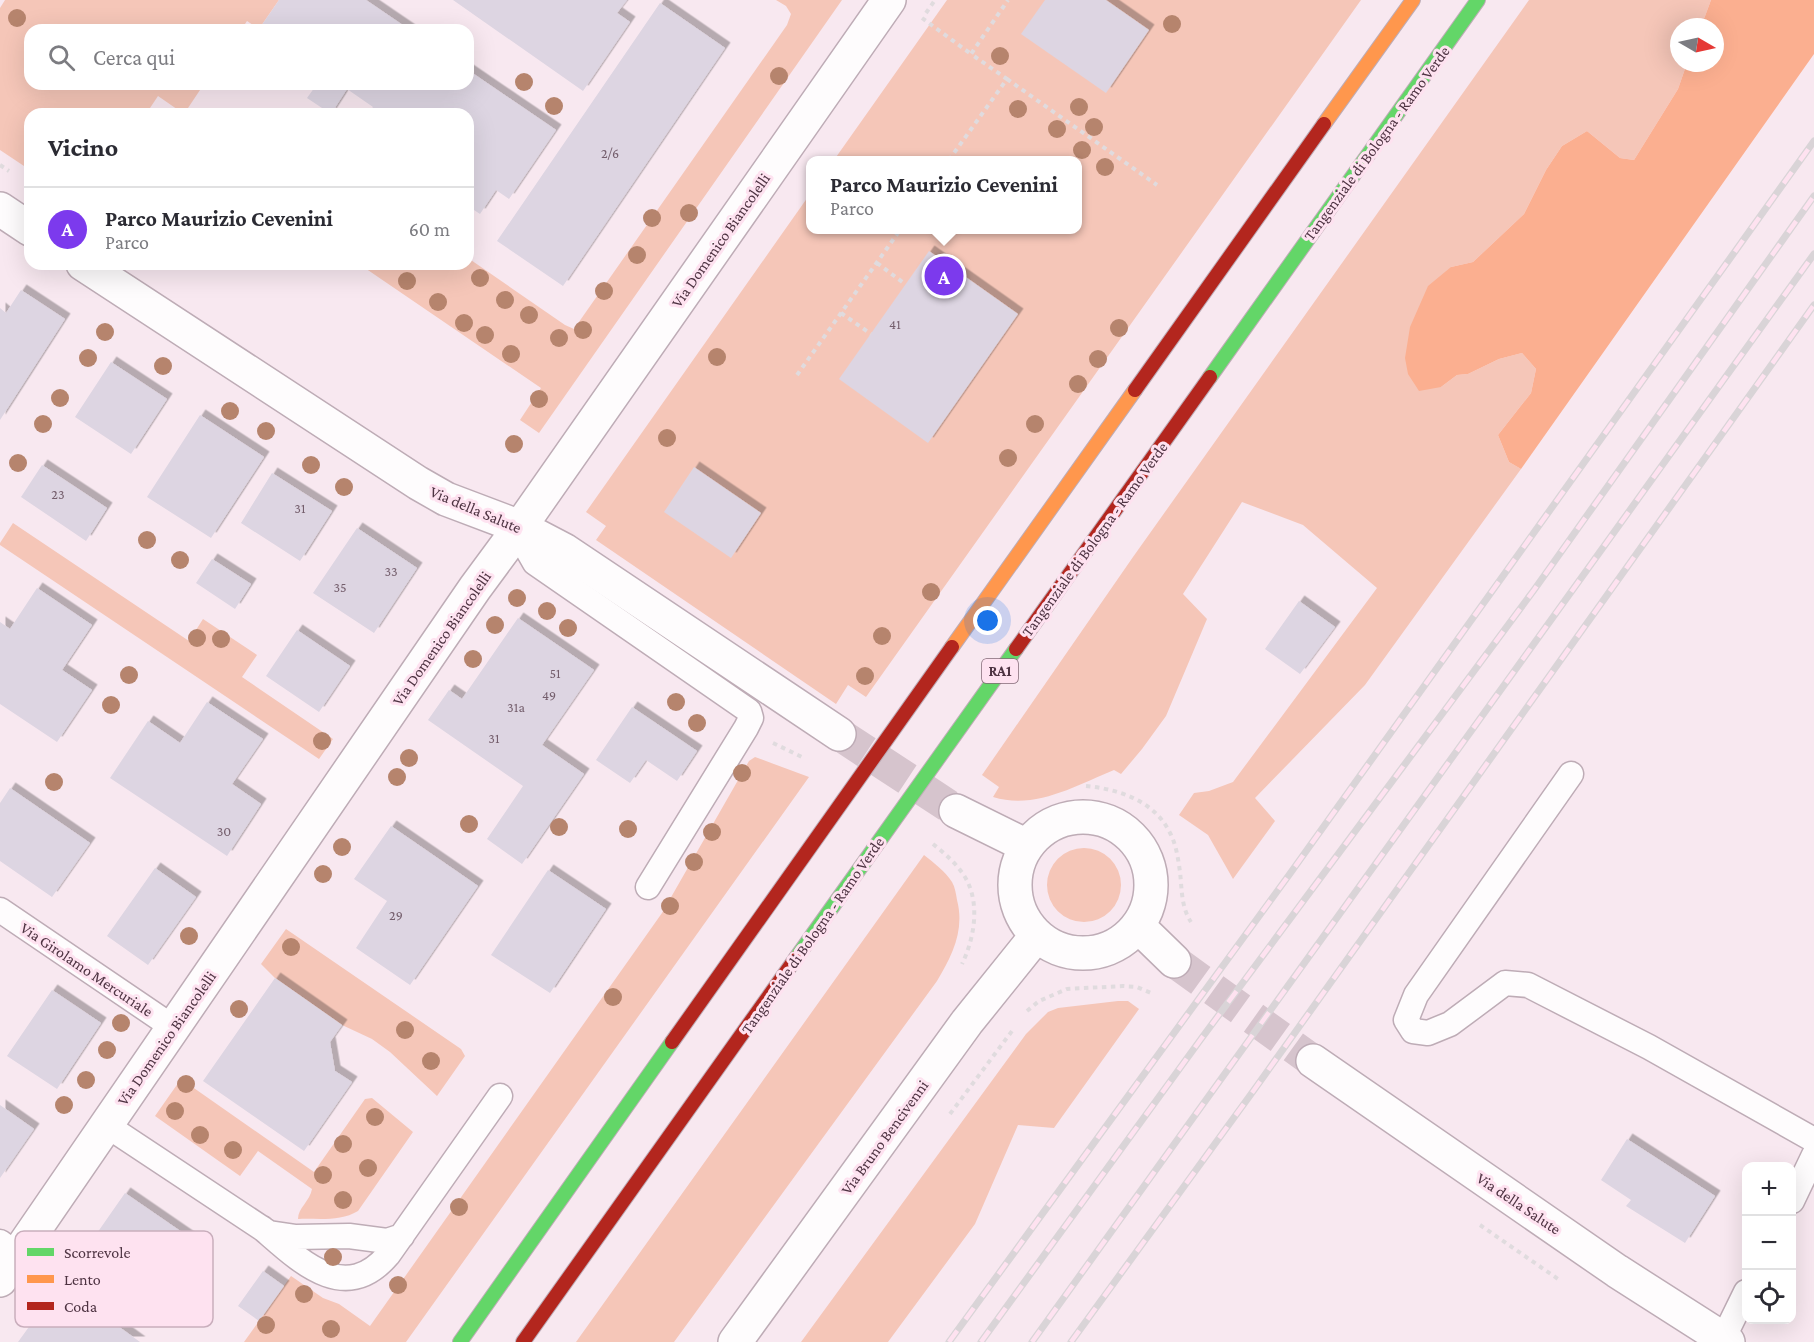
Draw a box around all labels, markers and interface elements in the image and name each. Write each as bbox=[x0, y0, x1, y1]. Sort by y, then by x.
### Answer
north arrow bbox=[1670, 18, 1724, 72]
search box bbox=[24, 24, 474, 90]
icon: search bbox=[45, 41, 78, 74]
street label: Tangenziale di Bologna - Ramo Verde bbox=[1300, 43, 1454, 244]
text: Cerca qui bbox=[93, 45, 175, 70]
text: Vicino bbox=[48, 133, 118, 162]
house number: 2/6 bbox=[601, 145, 619, 161]
popup bbox=[806, 156, 1082, 234]
street label: Via Domenico Biancolelli bbox=[668, 170, 773, 310]
text: Parco Maurizio Cevenini bbox=[830, 172, 1058, 197]
text: Parco bbox=[830, 197, 874, 219]
text: Parco Maurizio Cevenini bbox=[105, 206, 333, 231]
text: A bbox=[62, 218, 73, 240]
text: 60 m bbox=[409, 218, 450, 240]
text: Parco bbox=[105, 231, 149, 253]
pin: A bbox=[924, 254, 964, 298]
house number: 41 bbox=[889, 316, 901, 332]
street label: Tangenziale di Bologna - Ramo Verde bbox=[1018, 439, 1172, 640]
street label: Via della Salute bbox=[428, 483, 524, 536]
house number: 23 bbox=[51, 486, 65, 502]
house number: 31 bbox=[294, 500, 306, 516]
house number: 33 bbox=[384, 563, 398, 579]
street label: Via Domenico Biancolelli bbox=[389, 568, 494, 708]
house number: 35 bbox=[333, 579, 347, 595]
your location bbox=[973, 606, 1002, 635]
road number: RA1 bbox=[982, 659, 1018, 683]
house number: 51 bbox=[549, 665, 561, 681]
house number: 49 bbox=[542, 687, 556, 703]
house number: 31a bbox=[507, 699, 525, 715]
house number: 31 bbox=[488, 730, 500, 746]
house number: 30 bbox=[217, 823, 231, 839]
street label: Tangenziale di Bologna - Ramo Verde bbox=[738, 834, 888, 1038]
house number: 29 bbox=[389, 907, 403, 923]
street label: Via Girolamo Mercuriale bbox=[17, 919, 156, 1020]
street label: Via Domenico Biancolelli bbox=[114, 968, 219, 1108]
street label: Via Bruno Bencivenni bbox=[837, 1077, 931, 1198]
map controls bbox=[1742, 1162, 1796, 1324]
button: + bbox=[1742, 1162, 1796, 1216]
street label: Via della Salute bbox=[1474, 1169, 1564, 1238]
button: − bbox=[1742, 1216, 1796, 1270]
legend bbox=[15, 1231, 213, 1327]
text: Scorrevole bbox=[64, 1244, 130, 1261]
button: locate bbox=[1742, 1270, 1796, 1324]
text: Lento bbox=[64, 1271, 101, 1288]
text: Coda bbox=[64, 1298, 98, 1315]

